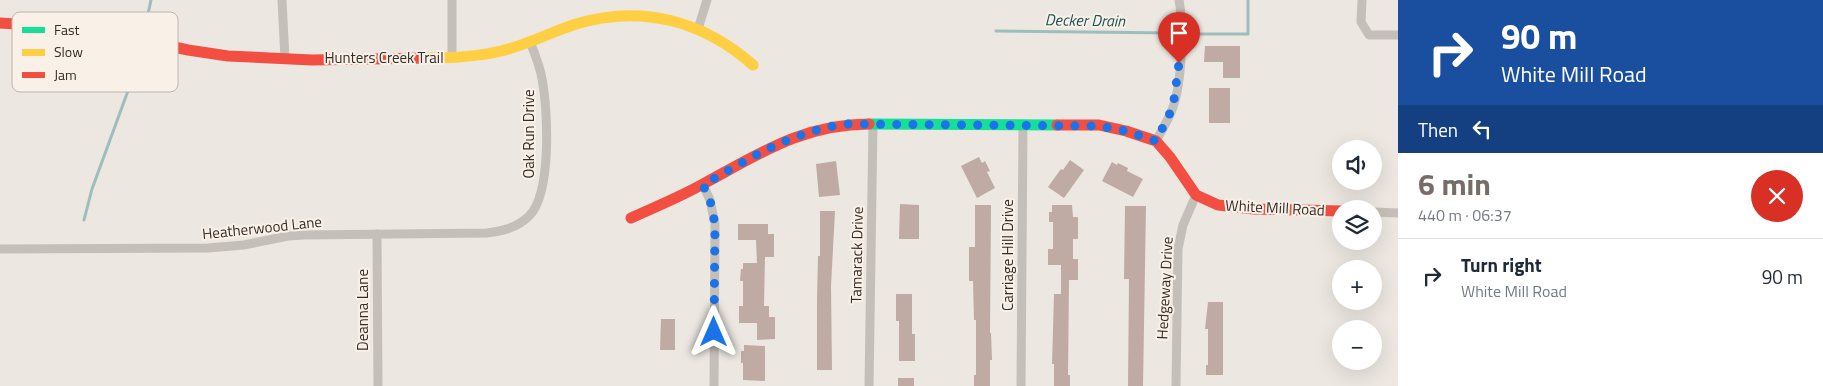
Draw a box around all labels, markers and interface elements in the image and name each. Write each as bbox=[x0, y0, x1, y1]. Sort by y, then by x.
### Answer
water label: Decker Drain bbox=[1045, 7, 1126, 33]
text: 90 m bbox=[1501, 9, 1577, 63]
legend bbox=[12, 12, 178, 92]
pin bbox=[1158, 12, 1200, 63]
text: Fast bbox=[54, 19, 79, 40]
icon: arrive bbox=[1165, 19, 1193, 47]
icon: right bbox=[1418, 20, 1483, 85]
text: Slow bbox=[54, 41, 83, 62]
street label: Hunters Creek Trail bbox=[324, 46, 444, 69]
text: White Mill Road bbox=[1501, 57, 1647, 91]
text: Jam bbox=[54, 64, 77, 85]
street label: Oak Run Drive bbox=[517, 89, 540, 179]
text: Then bbox=[1418, 115, 1458, 144]
icon: left bbox=[1468, 115, 1496, 143]
map controls bbox=[1332, 140, 1382, 370]
button: sound bbox=[1332, 140, 1382, 190]
text: 6 min bbox=[1418, 161, 1491, 207]
button: close bbox=[1751, 170, 1803, 222]
street label: White Mill Road bbox=[1225, 193, 1325, 222]
street label: Carriage Hill Drive bbox=[996, 199, 1019, 311]
button: layers bbox=[1332, 200, 1382, 250]
text: 440 m · 06:37 bbox=[1418, 203, 1512, 227]
street label: Tamarack Drive bbox=[844, 206, 869, 304]
street label: Heatherwood Lane bbox=[201, 210, 323, 245]
street label: Hedgeway Drive bbox=[1150, 236, 1179, 340]
text: Turn right bbox=[1461, 250, 1542, 279]
button: + bbox=[1332, 260, 1382, 310]
icon: right bbox=[1418, 262, 1446, 290]
text: 90 m bbox=[1762, 262, 1803, 291]
street label: Deanna Lane bbox=[351, 269, 374, 351]
text: White Mill Road bbox=[1461, 279, 1567, 303]
position arrow bbox=[687, 305, 739, 357]
button: − bbox=[1332, 320, 1382, 370]

